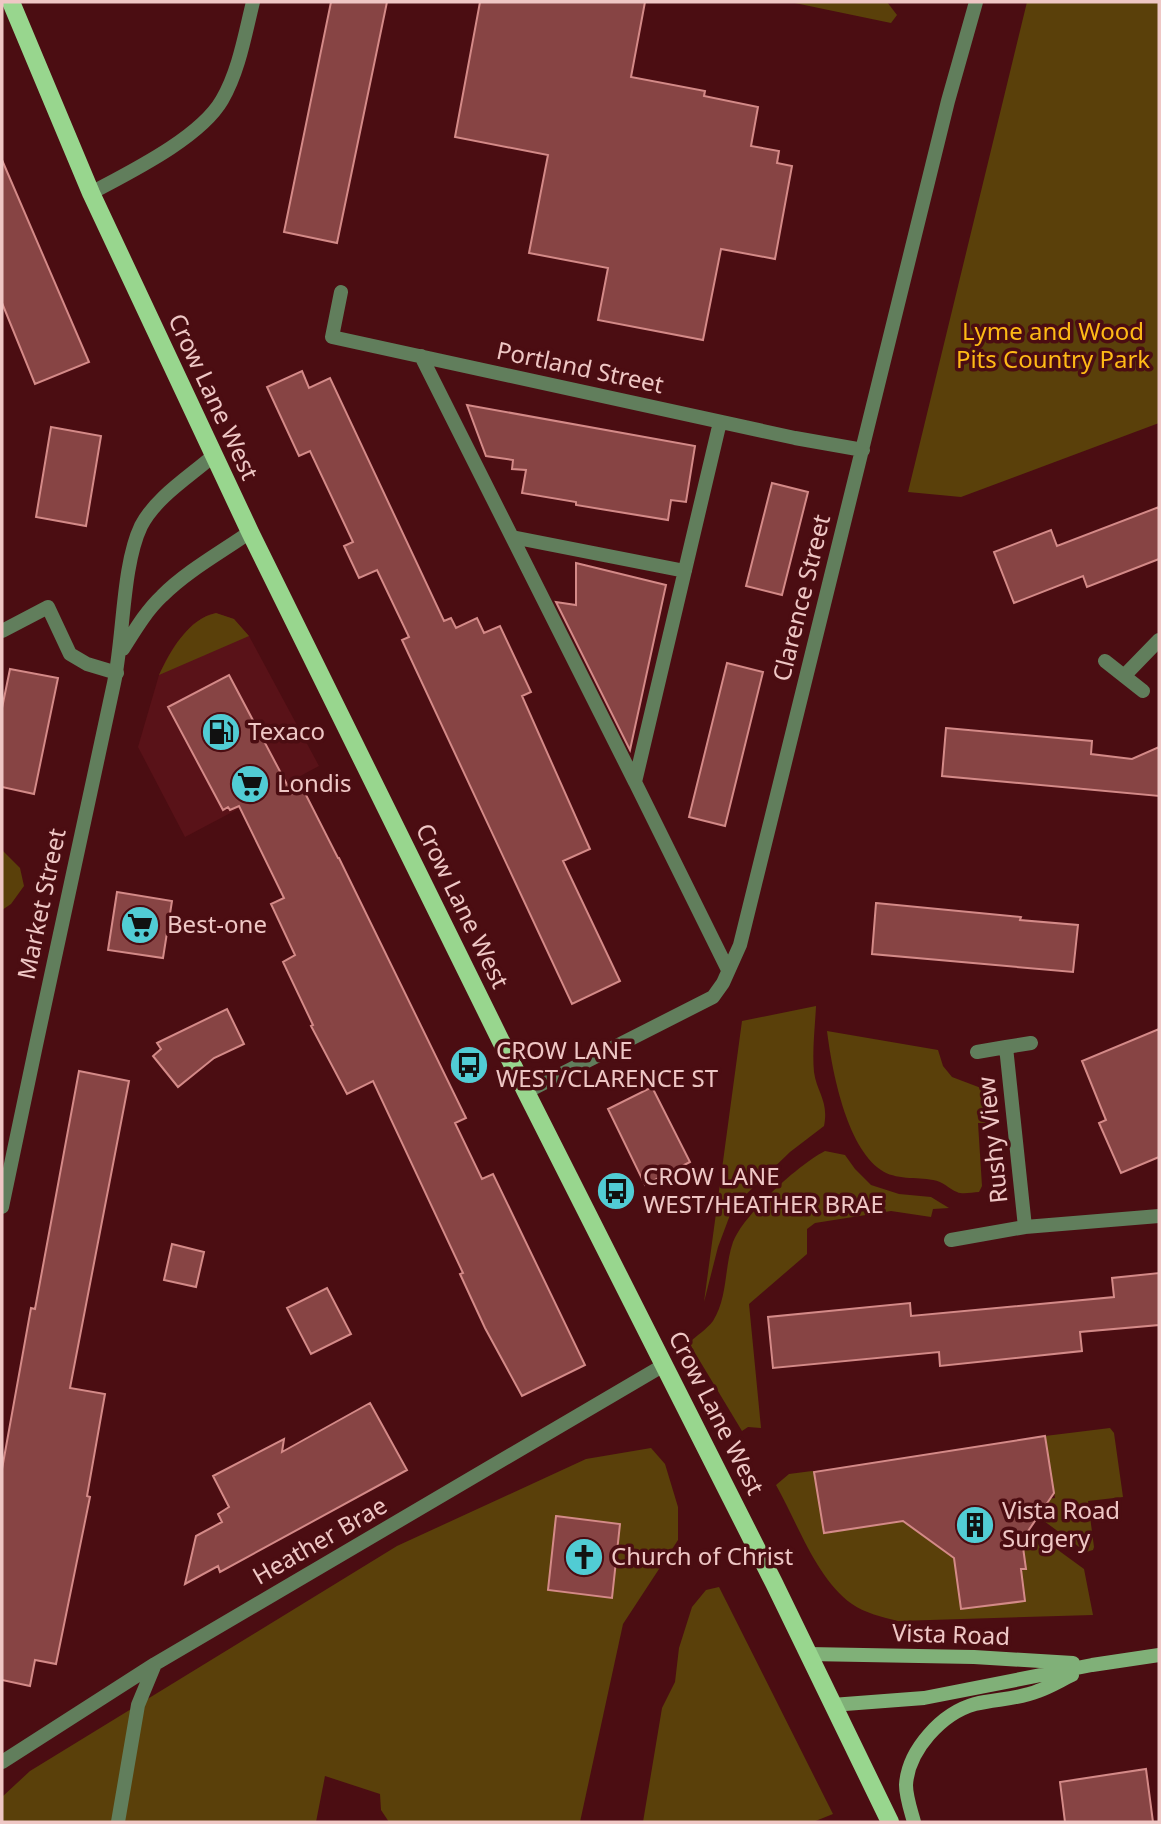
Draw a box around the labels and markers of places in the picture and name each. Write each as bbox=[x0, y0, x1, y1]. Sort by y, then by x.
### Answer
fuel station icon: Texaco bbox=[200, 711, 242, 753]
place label: Texaco bbox=[248, 714, 325, 747]
supermarket icon: Londis bbox=[229, 763, 271, 805]
place label: Londis bbox=[277, 766, 351, 799]
supermarket icon: Best-one bbox=[119, 904, 161, 946]
place label: Best-one bbox=[167, 907, 267, 940]
place label: CROW LANE WEST/CLARENCE ST bbox=[496, 1033, 719, 1094]
bus stop icon: CROW LANE WEST/CLARENCE ST bbox=[448, 1044, 490, 1086]
place label: CROW LANE WEST/HEATHER BRAE bbox=[643, 1159, 884, 1220]
bus stop icon: CROW LANE WEST/HEATHER BRAE bbox=[595, 1170, 637, 1212]
place label: Vista Road Surgery bbox=[1002, 1493, 1120, 1554]
building icon: Vista Road Surgery bbox=[954, 1504, 996, 1546]
church icon: Church of Christ bbox=[563, 1536, 605, 1578]
place label: Church of Christ bbox=[611, 1539, 793, 1572]

